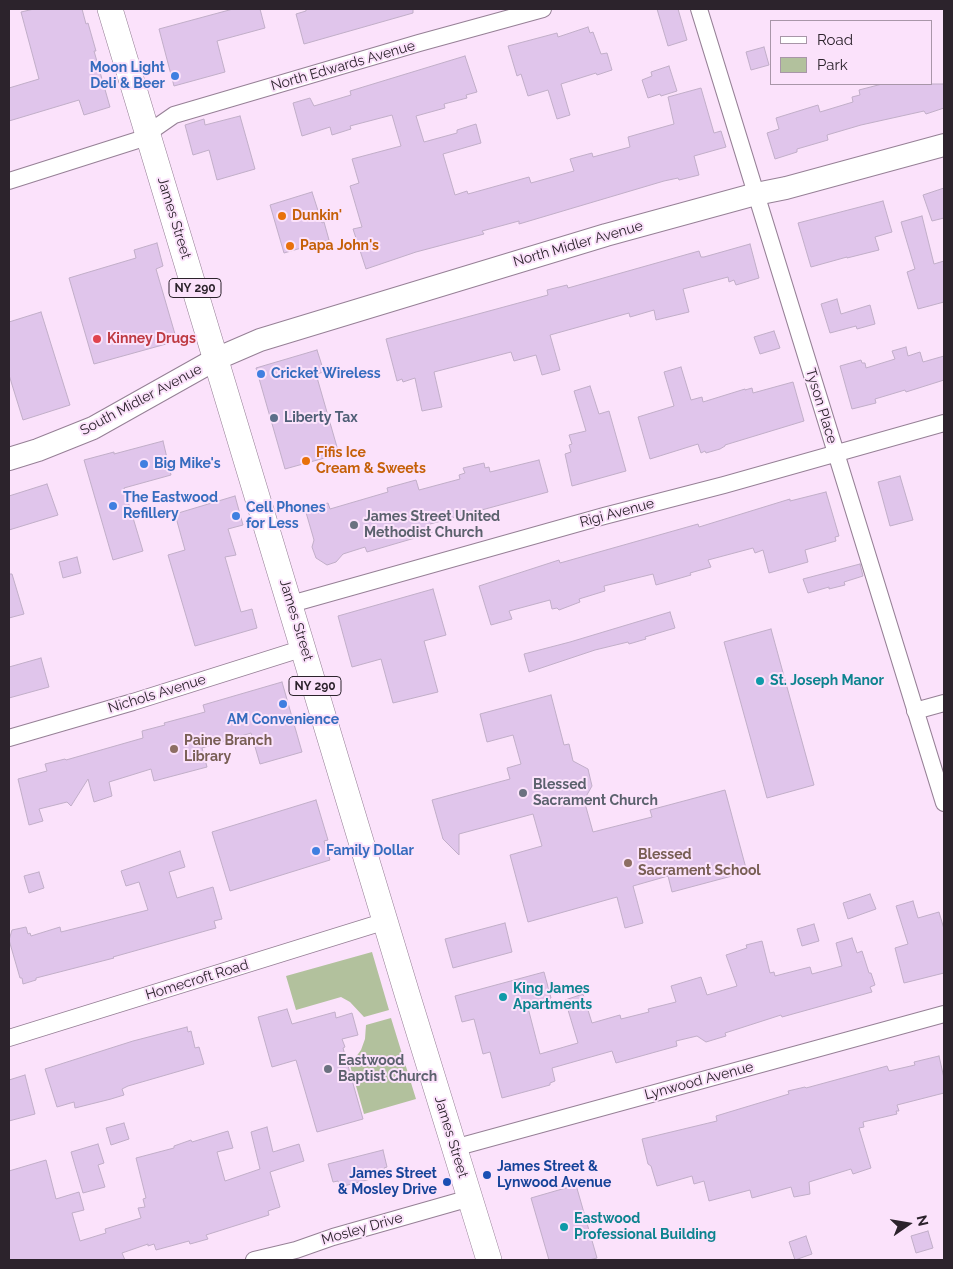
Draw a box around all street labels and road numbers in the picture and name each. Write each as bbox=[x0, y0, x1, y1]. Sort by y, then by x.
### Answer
street label: North Edwards Avenue bbox=[269, 37, 417, 95]
street label: James Street bbox=[154, 175, 194, 261]
street label: North Midler Avenue bbox=[511, 217, 645, 271]
road number: NY 290 bbox=[169, 278, 221, 298]
street label: South Midler Avenue bbox=[77, 361, 205, 439]
street label: Tyson Place bbox=[802, 366, 840, 446]
street label: Rigi Avenue bbox=[578, 495, 656, 531]
street label: James Street bbox=[276, 577, 316, 663]
street label: Nichols Avenue bbox=[106, 671, 208, 717]
road number: NY 290 bbox=[289, 676, 341, 696]
street label: Homecroft Road bbox=[144, 956, 250, 1004]
street label: Lynwood Avenue bbox=[643, 1058, 755, 1104]
street label: James Street bbox=[431, 1094, 471, 1180]
street label: Mosley Drive bbox=[319, 1209, 405, 1249]

